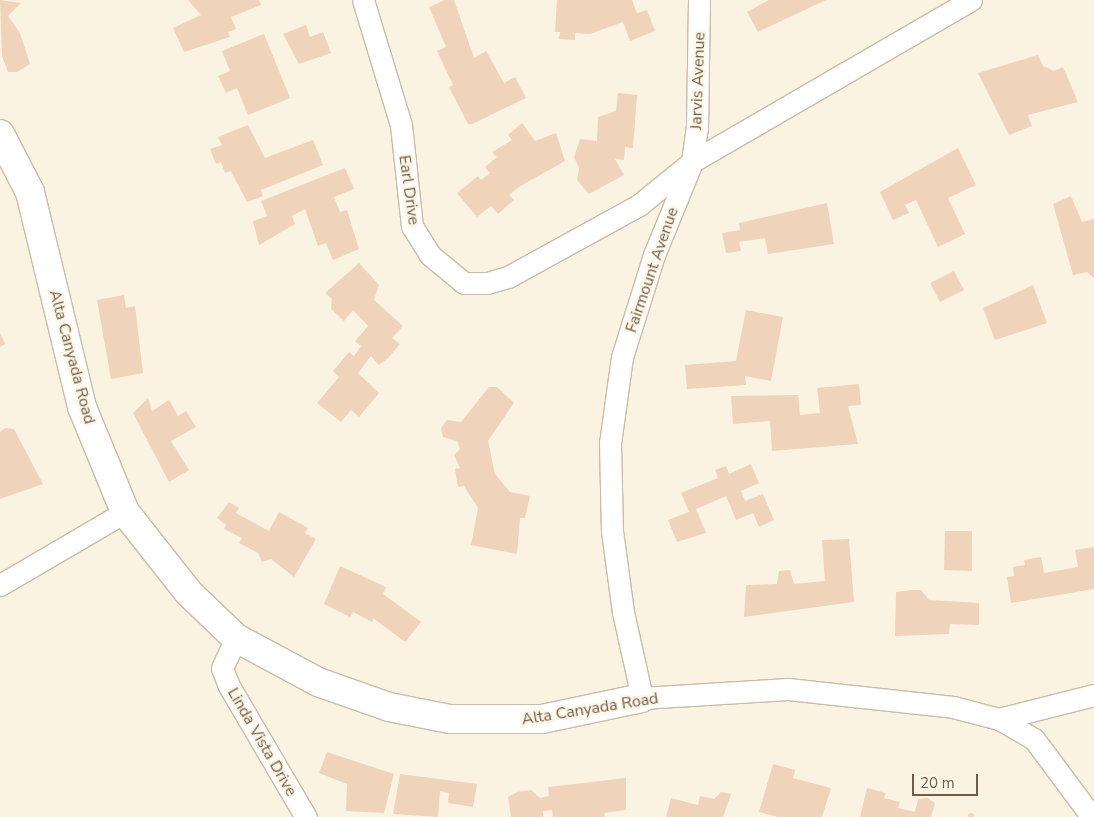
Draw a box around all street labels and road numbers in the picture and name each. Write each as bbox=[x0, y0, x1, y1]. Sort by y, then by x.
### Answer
street label: Jarvis Avenue bbox=[687, 32, 709, 130]
street label: Earl Drive bbox=[395, 154, 423, 226]
street label: Fairmount Avenue bbox=[622, 205, 682, 335]
street label: Alta Canyada Road bbox=[45, 288, 99, 426]
street label: Linda Vista Drive bbox=[223, 684, 301, 800]
street label: Alta Canyada Road bbox=[520, 689, 660, 729]

